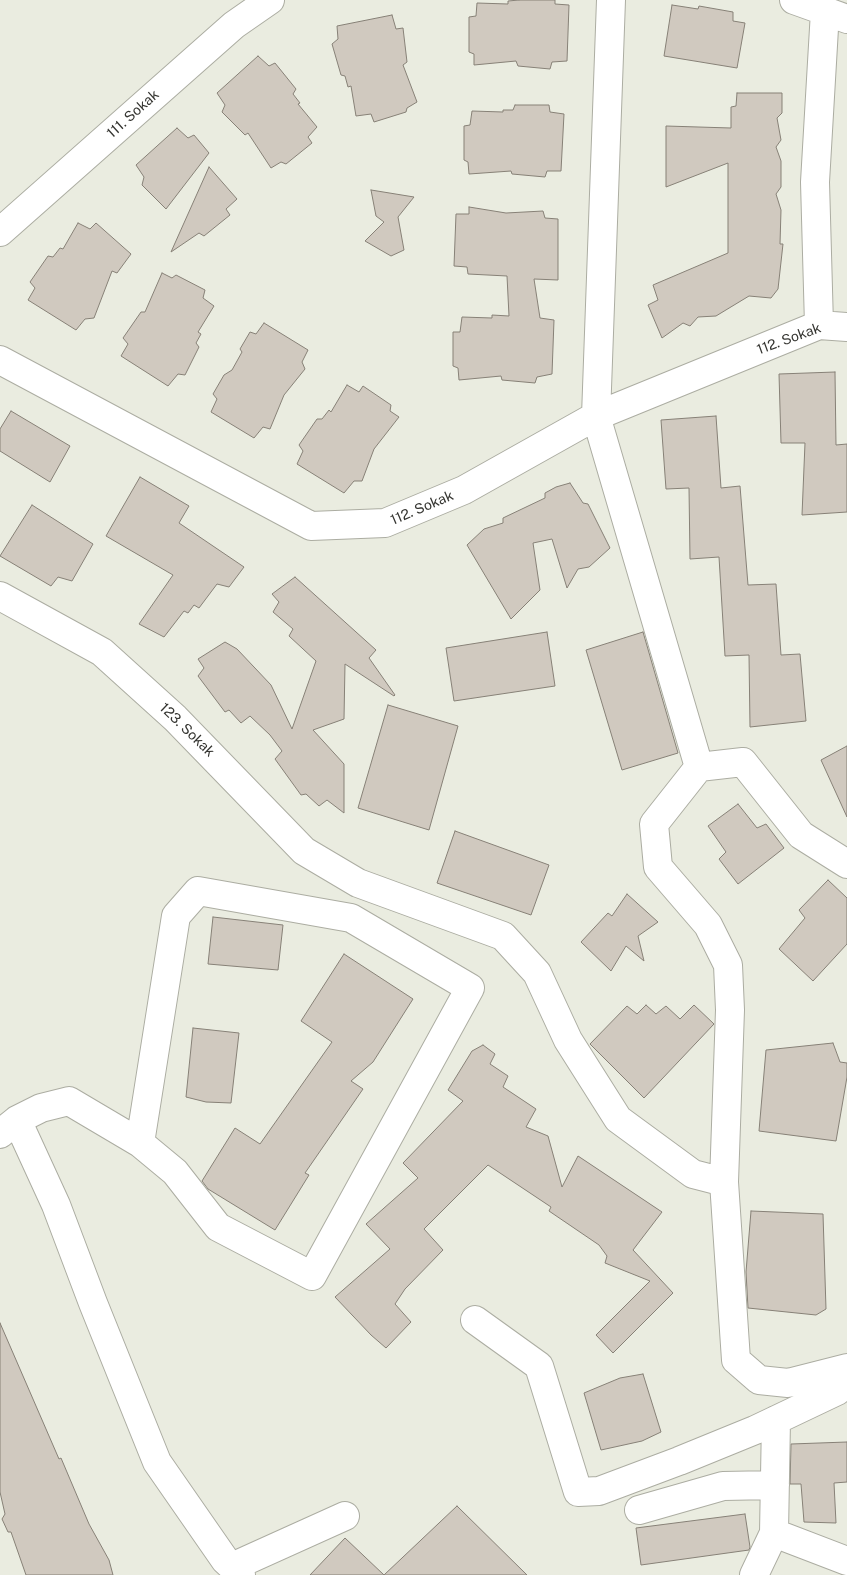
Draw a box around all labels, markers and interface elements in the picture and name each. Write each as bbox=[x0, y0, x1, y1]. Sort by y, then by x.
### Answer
street label: 111. Sokak bbox=[104, 86, 162, 142]
street label: 112. Sokak bbox=[755, 320, 823, 358]
street label: 112. Sokak bbox=[388, 487, 456, 529]
street label: 123. Sokak bbox=[156, 700, 218, 760]

